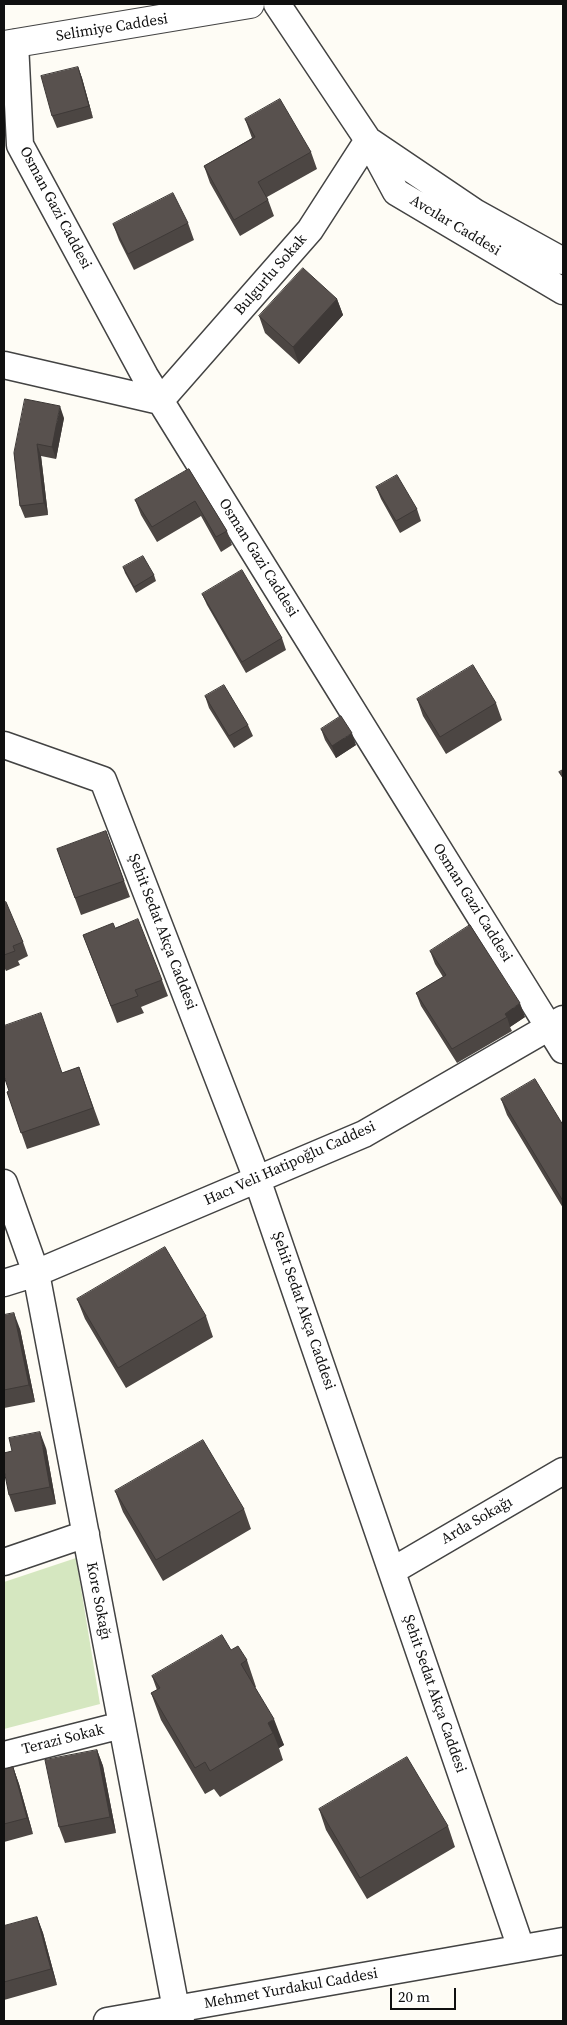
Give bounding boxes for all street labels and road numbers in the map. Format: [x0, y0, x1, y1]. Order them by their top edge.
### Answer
street label: Selimiye Caddesi [55, 10, 169, 46]
street label: Osman Gazi Caddesi [15, 144, 95, 272]
street label: Avcılar Caddesi [406, 192, 504, 260]
street label: Bulgurlu Sokak [231, 231, 311, 319]
street label: Osman Gazi Caddesi [214, 495, 302, 621]
street label: Osman Gazi Caddesi [428, 840, 516, 966]
street label: Şehit Sedat Akça Caddesi [124, 851, 200, 1013]
street label: Hacı Veli Hatipoğlu Caddesi [202, 1118, 378, 1210]
street label: Şehit Sedat Akça Caddesi [268, 1230, 338, 1392]
street label: Arda Sokağı [438, 1493, 516, 1549]
street label: Kore Sokağı [82, 1561, 114, 1641]
street label: Şehit Sedat Akça Caddesi [399, 1613, 469, 1775]
street label: Terazi Sokak [20, 1721, 106, 1759]
street label: Mehmet Yurdakul Caddesi [203, 1965, 379, 2013]

